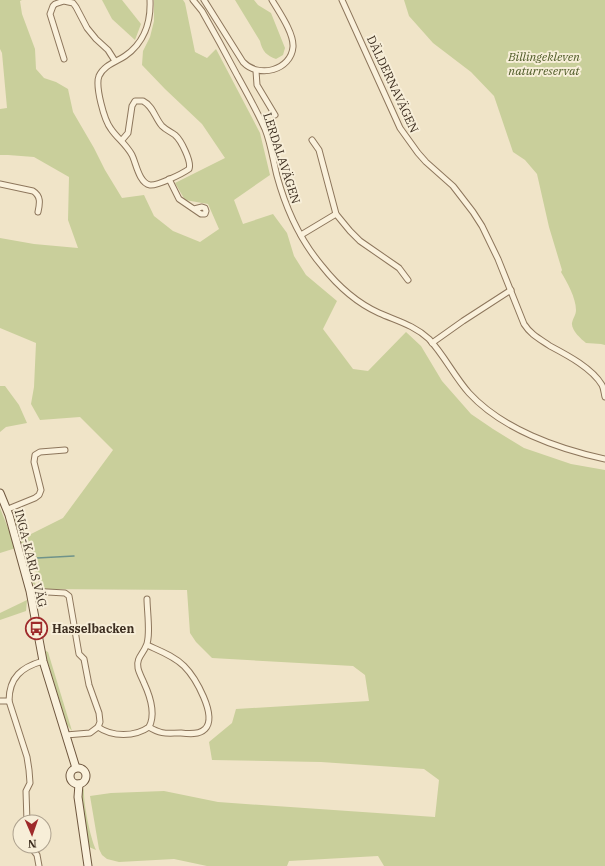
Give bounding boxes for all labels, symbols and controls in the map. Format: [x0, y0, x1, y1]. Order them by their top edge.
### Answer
street label: DÄLDERNAVÄGEN [364, 33, 422, 135]
park label: Billingekleven naturreservat [507, 49, 580, 78]
street label: LERDALAVÄGEN [260, 110, 304, 206]
street label: INGA-KARLS VÄG [12, 507, 51, 609]
bus stop icon: Hasselbacken [24, 615, 50, 641]
place label: Hasselbacken [52, 621, 134, 636]
north arrow [12, 814, 52, 854]
text: N [27, 837, 37, 851]

